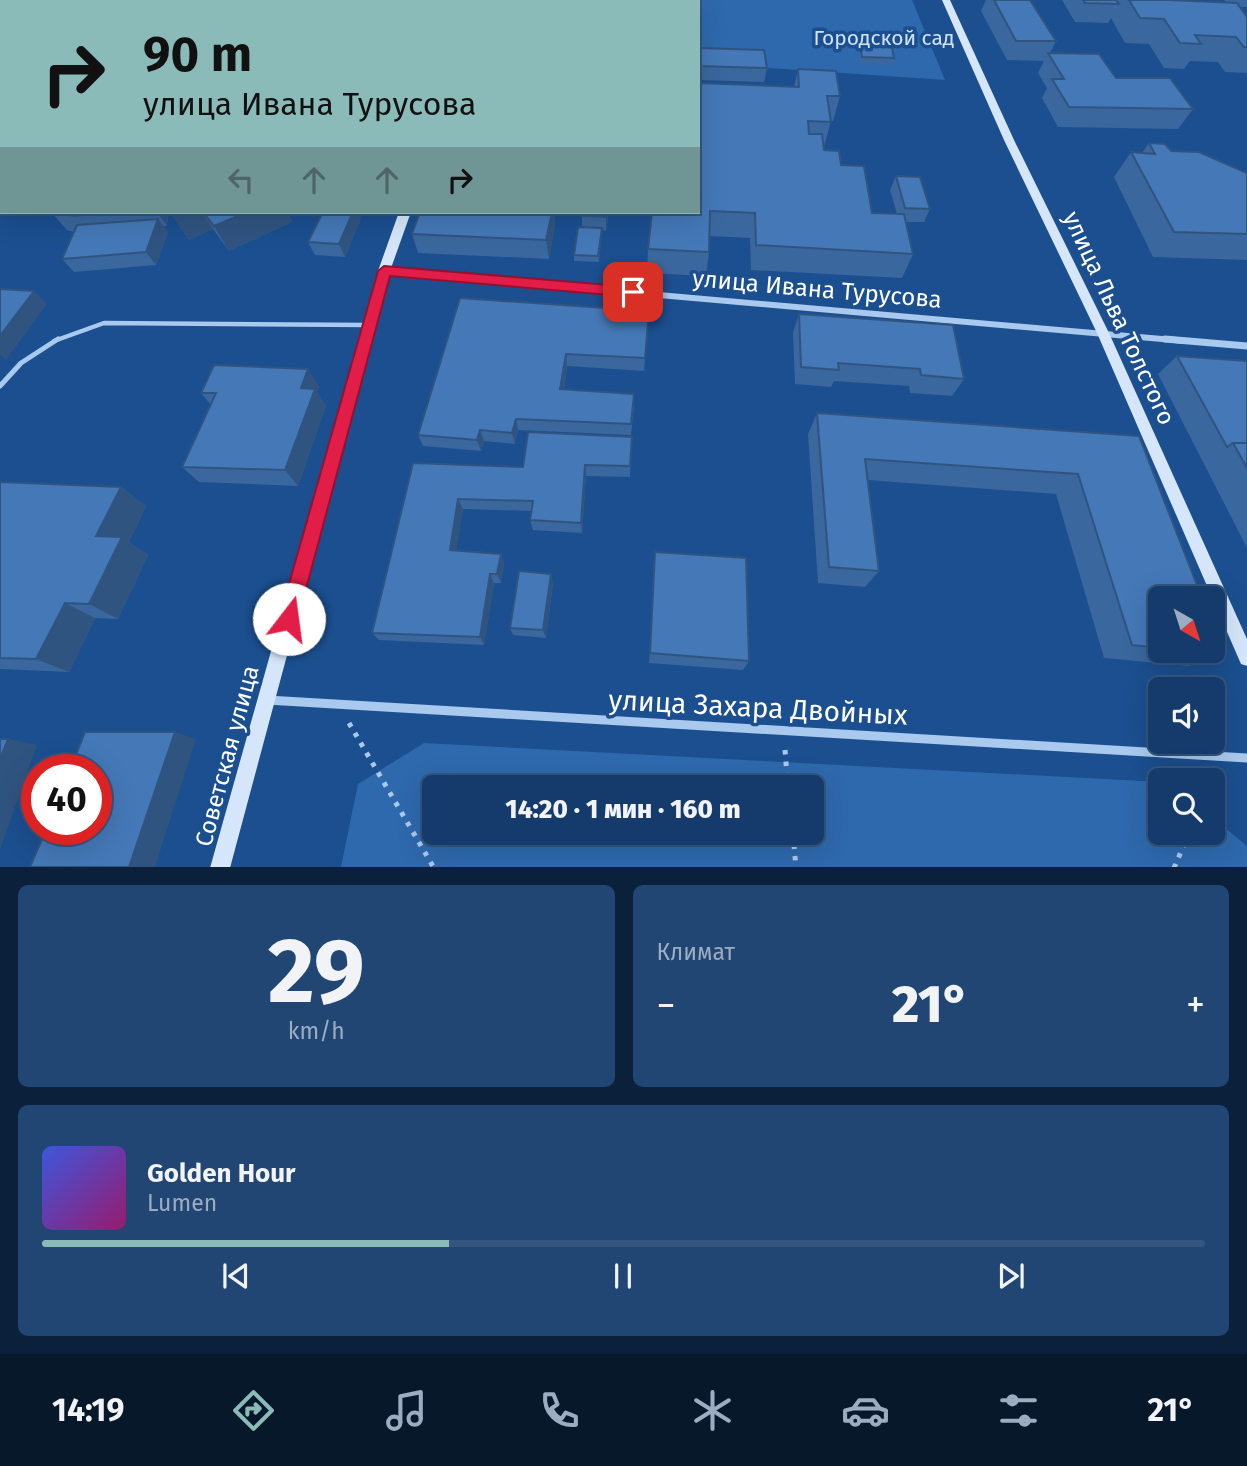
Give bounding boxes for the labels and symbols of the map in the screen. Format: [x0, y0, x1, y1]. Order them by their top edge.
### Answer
park label: Городской сад [813, 25, 955, 51]
street label: улица Льва Толстого [1057, 207, 1181, 429]
pin [603, 262, 663, 322]
street label: улица Ивана Турусова [691, 264, 943, 314]
position arrow [252, 582, 326, 656]
north arrow [1148, 586, 1225, 663]
street label: Советская улица [189, 662, 265, 850]
street label: улица Захара Двойных [608, 683, 909, 732]
speed limit sign: 40 [21, 754, 112, 845]

